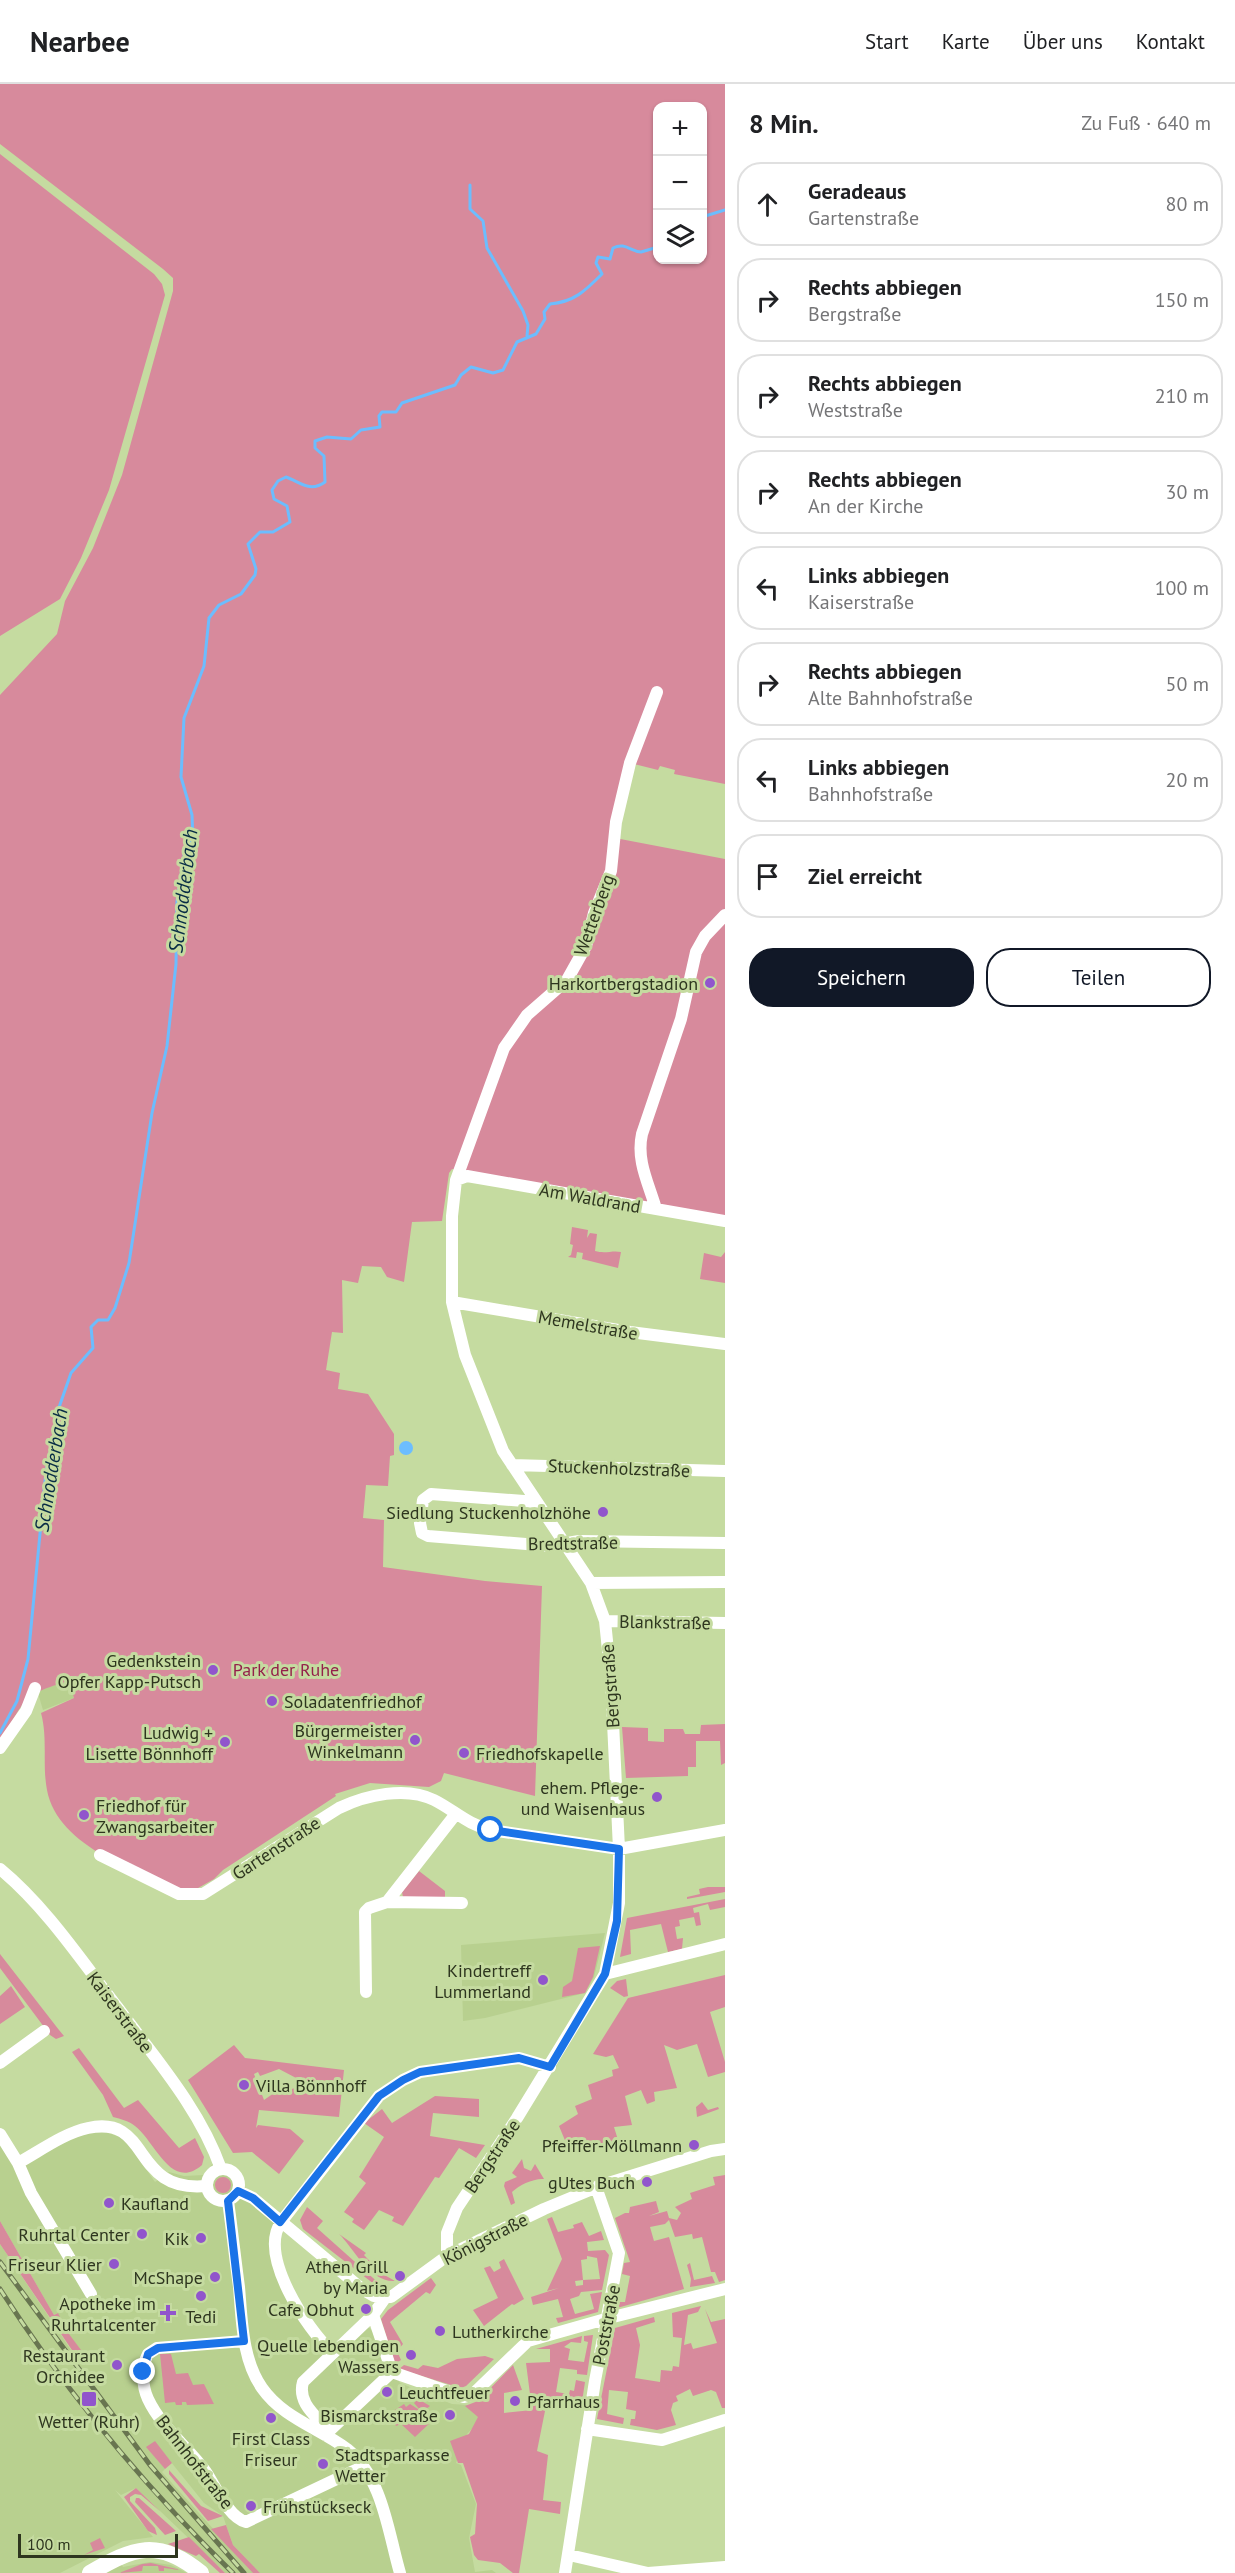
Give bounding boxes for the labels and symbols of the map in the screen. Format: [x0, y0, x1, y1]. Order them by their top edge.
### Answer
water label: Schnodderbach [162, 827, 204, 955]
street label: Wetterberg [569, 871, 619, 959]
place label: Harkortbergstadion [549, 972, 698, 995]
marker: Harkortbergstadion [703, 976, 717, 990]
street label: Am Waldrand [538, 1178, 642, 1218]
street label: Memelstraße [536, 1305, 640, 1345]
water label: Schnodderbach [28, 1406, 74, 1534]
street label: Stuckenholzstraße [548, 1454, 690, 1482]
place label: Siedlung Stuckenholzhöhe [386, 1501, 591, 1524]
marker: Siedlung Stuckenholzhöhe [596, 1505, 610, 1519]
street label: Bredtstraße [528, 1531, 618, 1555]
street label: Blankstraße [619, 1610, 711, 1634]
street label: Bergstraße [596, 1643, 624, 1729]
place label: Gedenkstein Opfer Kapp-Putsch [57, 1649, 201, 1693]
park label: Park der Ruhe [233, 1658, 339, 1681]
marker: Gedenkstein Opfer Kapp-Putsch [206, 1663, 220, 1677]
place label: Soladatenfriedhof [284, 1690, 423, 1713]
marker: Soladatenfriedhof [265, 1694, 279, 1708]
place label: Bürgermeister Winkelmann [294, 1719, 403, 1763]
place label: Ludwig + Lisette Bönnhoff [86, 1721, 214, 1765]
marker: Bürgermeister Winkelmann [408, 1733, 422, 1747]
marker: Ludwig + Lisette Bönnhoff [218, 1735, 232, 1749]
place label: Friedhofskapelle [476, 1742, 604, 1765]
marker: Friedhofskapelle [457, 1746, 471, 1760]
place label: ehem. Pflege- und Waisenhaus [521, 1776, 645, 1820]
marker: ehem. Pflege- und Waisenhaus [650, 1790, 664, 1804]
place label: Friedhof für Zwangsarbeiter [96, 1794, 214, 1838]
marker: Friedhof für Zwangsarbeiter [77, 1808, 91, 1822]
street label: Gartenstraße [228, 1811, 324, 1885]
route start [477, 1816, 503, 1842]
place label: Kindertreff Lummerland [434, 1959, 532, 2003]
street label: Kaiserstraße [82, 1967, 158, 2057]
marker: Kindertreff Lummerland [536, 1973, 550, 1987]
place label: Villa Bönnhoff [255, 2074, 367, 2097]
marker: Villa Bönnhoff [237, 2078, 251, 2092]
street label: Bergstraße [459, 2115, 525, 2197]
place label: Pfeiffer-Möllmann [542, 2134, 682, 2157]
marker: Pfeiffer-Möllmann [687, 2138, 701, 2152]
place label: gUtes Buch [548, 2171, 635, 2194]
marker: gUtes Buch [640, 2175, 654, 2189]
place label: Kaufland [121, 2192, 189, 2215]
marker: Kaufland [102, 2196, 116, 2210]
street label: Königstraße [439, 2208, 531, 2270]
place label: Ruhrtal Center [18, 2223, 130, 2246]
marker: Ruhrtal Center [135, 2227, 149, 2241]
place label: Kik [165, 2227, 189, 2250]
marker: Kik [194, 2231, 208, 2245]
place label: Friseur Klier [8, 2253, 102, 2276]
place label: Athen Grill by Maria [306, 2255, 389, 2299]
marker: Friseur Klier [107, 2257, 121, 2271]
place label: McShape [133, 2266, 203, 2289]
marker: Athen Grill by Maria [393, 2269, 407, 2283]
marker: McShape [208, 2270, 222, 2284]
street label: Poststraße [587, 2283, 625, 2367]
marker: Tedi [194, 2289, 208, 2303]
place label: Apotheke im Ruhrtalcenter [51, 2292, 156, 2336]
place label: Cafe Obhut [268, 2298, 354, 2321]
marker: Cafe Obhut [359, 2302, 373, 2316]
place label: Tedi [185, 2305, 217, 2328]
marker: Apotheke im Ruhrtalcenter [161, 2306, 175, 2320]
place label: Lutherkirche [452, 2320, 549, 2343]
marker: Lutherkirche [433, 2324, 447, 2338]
place label: Quelle lebendigen Wassers [257, 2334, 399, 2378]
place label: Restaurant Orchidee [23, 2344, 105, 2388]
marker: Quelle lebendigen Wassers [404, 2348, 418, 2362]
marker: Restaurant Orchidee [110, 2358, 124, 2372]
route end [129, 2358, 155, 2384]
place label: Leuchtfeuer [399, 2381, 490, 2404]
marker: Leuchtfeuer [380, 2385, 394, 2399]
marker: Wetter (Ruhr) [80, 2390, 98, 2408]
place label: Pfarrhaus [527, 2390, 600, 2413]
marker: Pfarrhaus [508, 2394, 522, 2408]
place label: Bismarckstraße [320, 2404, 438, 2427]
marker: Bismarckstraße [443, 2408, 457, 2422]
place label: Wetter (Ruhr) [38, 2410, 140, 2433]
street label: Bahnhofstraße [151, 2411, 239, 2513]
marker: First Class Friseur [264, 2411, 278, 2425]
place label: First Class Friseur [232, 2427, 310, 2471]
place label: Stadtsparkasse Wetter [335, 2443, 450, 2487]
marker: Stadtsparkasse Wetter [316, 2457, 330, 2471]
place label: Frühstückseck [263, 2495, 372, 2518]
marker: Frühstückseck [244, 2499, 258, 2513]
scale bar [18, 2531, 178, 2558]

